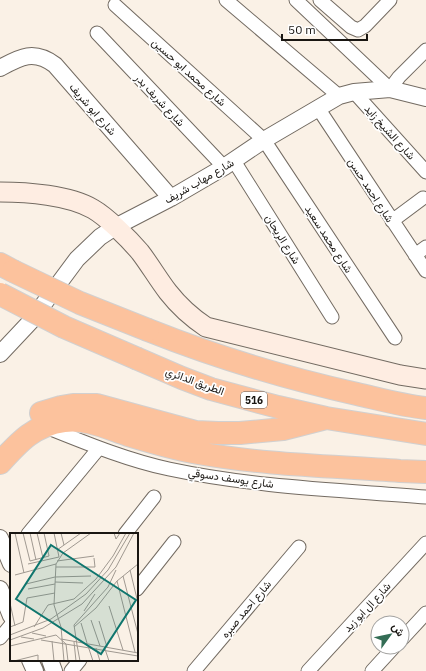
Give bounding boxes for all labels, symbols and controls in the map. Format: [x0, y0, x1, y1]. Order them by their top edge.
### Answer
scale bar [282, 16, 367, 42]
text: 50 m [288, 22, 316, 37]
street label: شارع محمد ابو حسين [148, 35, 229, 110]
street label: شارع شريف بدر [131, 70, 188, 130]
street label: شارع ابو شريف [66, 80, 120, 139]
street label: شارع الشيخ زايد [361, 102, 419, 163]
street label: شارع مهاب شريف [162, 155, 237, 207]
street label: شارع احمد حسن [344, 155, 397, 226]
street label: شارع محمد سعيد [301, 203, 356, 276]
street label: شارع الريحان [261, 212, 304, 267]
street label: الطريق الدائري [163, 364, 226, 401]
road number: 516 [241, 392, 267, 408]
street label: شارع يوسف دسوقي [187, 465, 275, 494]
inset map [10, 533, 138, 661]
street label: شارع احمد صبره [218, 577, 275, 641]
street label: شارع ال ابو زيد [340, 579, 395, 636]
north arrow [370, 615, 410, 655]
text: ش [389, 620, 408, 639]

